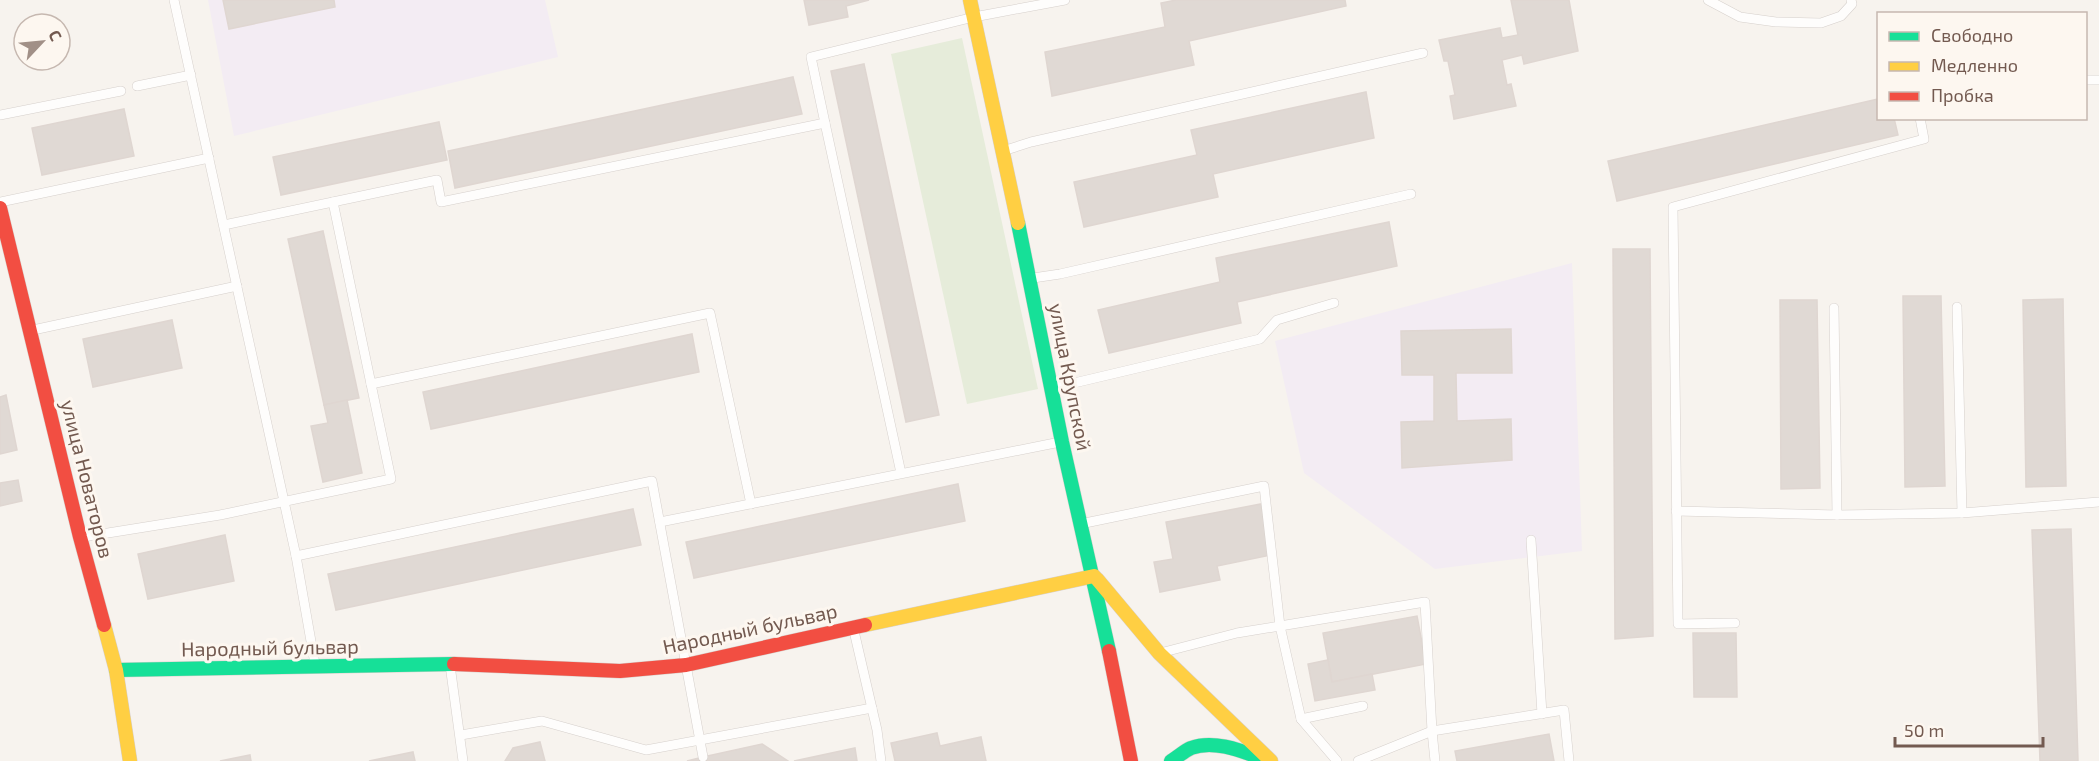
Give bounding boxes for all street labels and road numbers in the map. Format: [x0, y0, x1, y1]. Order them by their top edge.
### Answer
street label: улица Крупской [1044, 301, 1097, 453]
street label: улица Новаторов [56, 397, 119, 561]
street label: Народный бульвар [660, 598, 839, 659]
street label: Народный бульвар [181, 633, 359, 662]

